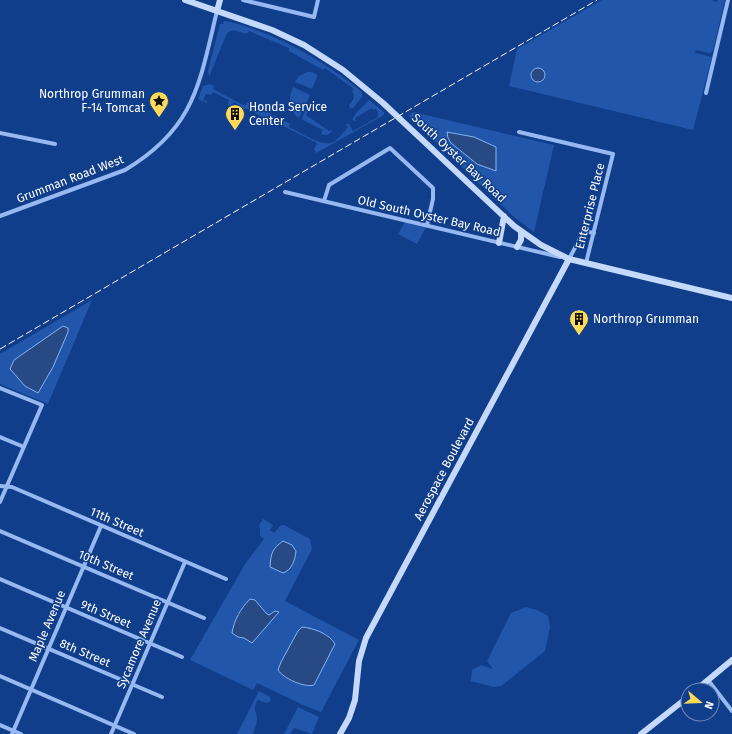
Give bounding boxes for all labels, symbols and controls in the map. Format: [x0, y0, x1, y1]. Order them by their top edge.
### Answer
place label: Northrop Grumman F-14 Tomcat [39, 87, 146, 115]
place icon: Northrop Grumman F-14 Tomcat [148, 90, 170, 118]
place label: Honda Service Center [249, 100, 327, 128]
building icon: Honda Service Center [224, 103, 246, 131]
street label: South Oyster Bay Road [409, 111, 509, 205]
street label: Grumman Road West [14, 152, 126, 206]
street label: Enterprise Place [573, 162, 607, 250]
street label: Old South Oyster Bay Road [356, 193, 502, 239]
building icon: Northrop Grumman [568, 308, 590, 336]
place label: Northrop Grumman [593, 312, 699, 326]
street label: Aerospace Boulevard [411, 415, 477, 523]
street label: 11th Street [88, 504, 147, 540]
street label: 10th Street [76, 547, 136, 583]
street label: Maple Avenue [26, 588, 68, 664]
street label: 9th Street [79, 597, 134, 631]
street label: Sycamore Avenue [114, 597, 164, 691]
street label: 8th Street [58, 636, 113, 670]
north arrow [680, 682, 720, 722]
text: N [702, 700, 716, 711]

